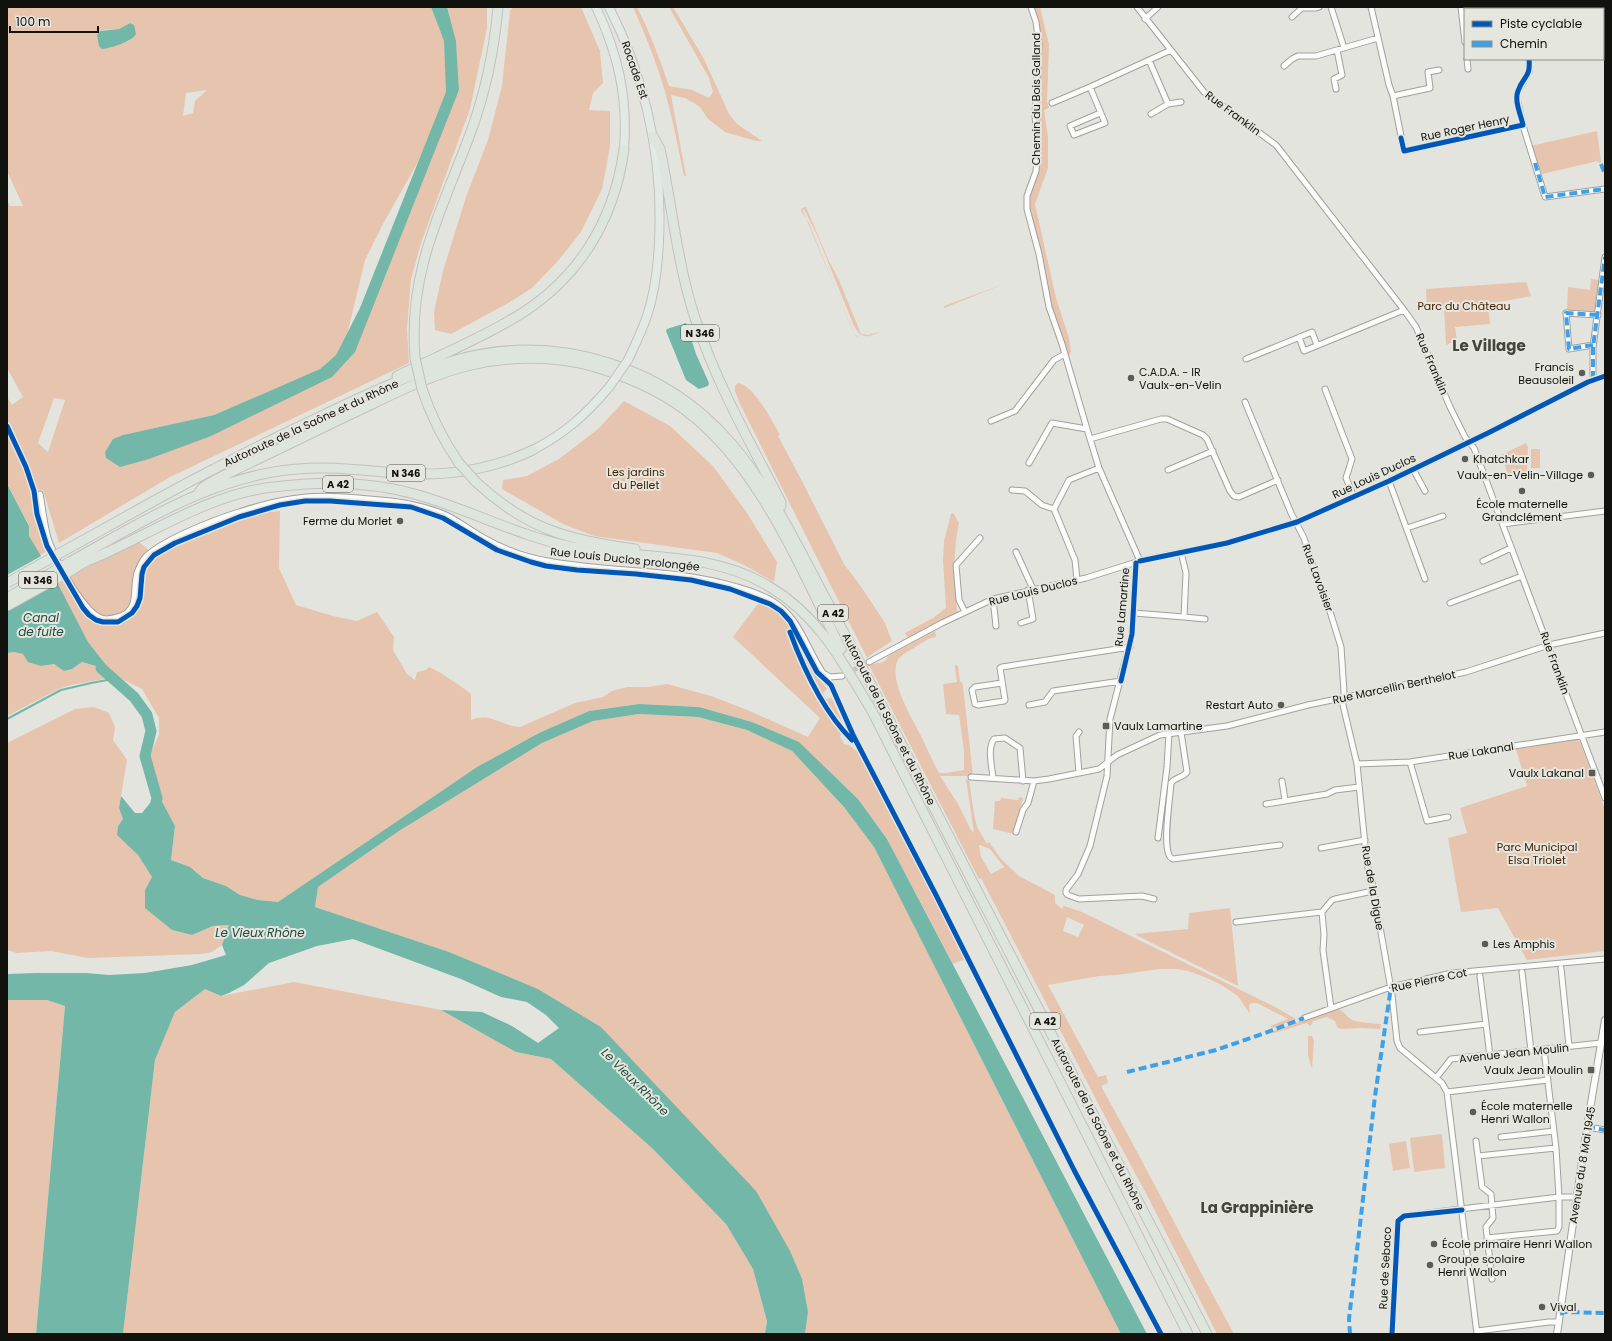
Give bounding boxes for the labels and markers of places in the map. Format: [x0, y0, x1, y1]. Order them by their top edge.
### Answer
place label: Francis Beausoleil [1518, 359, 1574, 388]
place label: C.A.D.A. - IR Vaulx-en-Velin [1139, 364, 1222, 393]
marker: Francis Beausoleil [1577, 368, 1587, 378]
marker: C.A.D.A. - IR Vaulx-en-Velin [1126, 373, 1136, 383]
place label: Khatchkar [1473, 451, 1529, 467]
marker: Khatchkar [1460, 454, 1470, 464]
place label: Vaulx-en-Velin-Village [1457, 467, 1583, 483]
marker: Vaulx-en-Velin-Village [1586, 470, 1596, 480]
marker: École maternelle Grandclément [1517, 486, 1527, 496]
place label: École maternelle Grandclément [1476, 496, 1568, 525]
place label: Ferme du Morlet [303, 513, 392, 529]
marker: Ferme du Morlet [395, 516, 405, 526]
place label: Restart Auto [1206, 697, 1273, 713]
marker: Restart Auto [1276, 700, 1286, 710]
place label: Vaulx Lamartine [1114, 718, 1203, 734]
marker: Vaulx Lamartine [1101, 721, 1111, 731]
place label: Vaulx Lakanal [1509, 765, 1584, 781]
marker: Vaulx Lakanal [1587, 768, 1597, 778]
place label: Les Amphis [1493, 936, 1555, 952]
marker: Les Amphis [1480, 939, 1490, 949]
place label: Vaulx Jean Moulin [1484, 1062, 1583, 1078]
marker: Vaulx Jean Moulin [1586, 1065, 1596, 1075]
place label: École maternelle Henri Wallon [1481, 1098, 1573, 1127]
marker: École maternelle Henri Wallon [1468, 1107, 1478, 1117]
place label: École primaire Henri Wallon [1442, 1236, 1592, 1252]
marker: École primaire Henri Wallon [1429, 1239, 1439, 1249]
place label: Groupe scolaire Henri Wallon [1438, 1251, 1525, 1280]
marker: Groupe scolaire Henri Wallon [1425, 1260, 1435, 1270]
place label: Vival [1550, 1299, 1576, 1315]
marker: Vival [1537, 1302, 1547, 1312]

